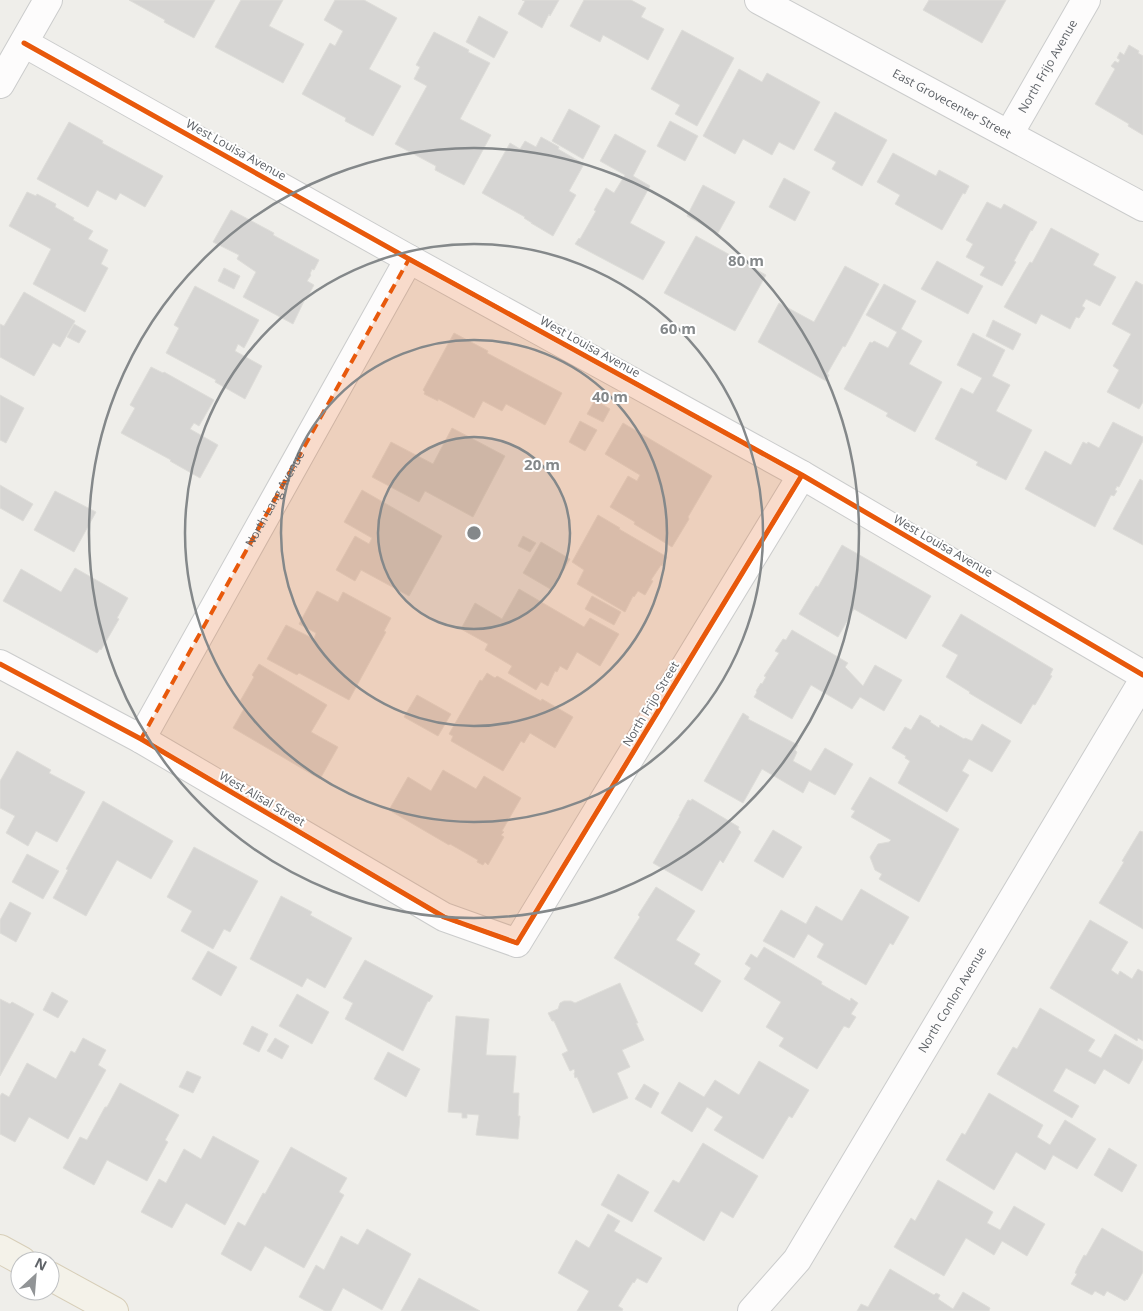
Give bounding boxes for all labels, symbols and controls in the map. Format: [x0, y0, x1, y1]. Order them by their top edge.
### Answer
street label: North Frijo Avenue [1014, 16, 1081, 116]
street label: East Grovecenter Street [890, 65, 1014, 142]
street label: West Louisa Avenue [183, 115, 290, 184]
text: 80 m [728, 250, 764, 270]
street label: West Louisa Avenue [537, 312, 644, 381]
text: 60 m [660, 318, 696, 338]
text: 40 m [592, 386, 628, 406]
street label: North Lang Avenue [241, 447, 308, 550]
text: 20 m [524, 454, 560, 474]
street label: West Louisa Avenue [890, 510, 996, 581]
centre of rings [465, 524, 483, 542]
street label: North Frijo Street [618, 658, 683, 750]
street label: West Alisal Street [216, 767, 308, 830]
street label: North Conlon Avenue [914, 943, 990, 1056]
north arrow [10, 1251, 60, 1301]
text: N [32, 1253, 50, 1275]

